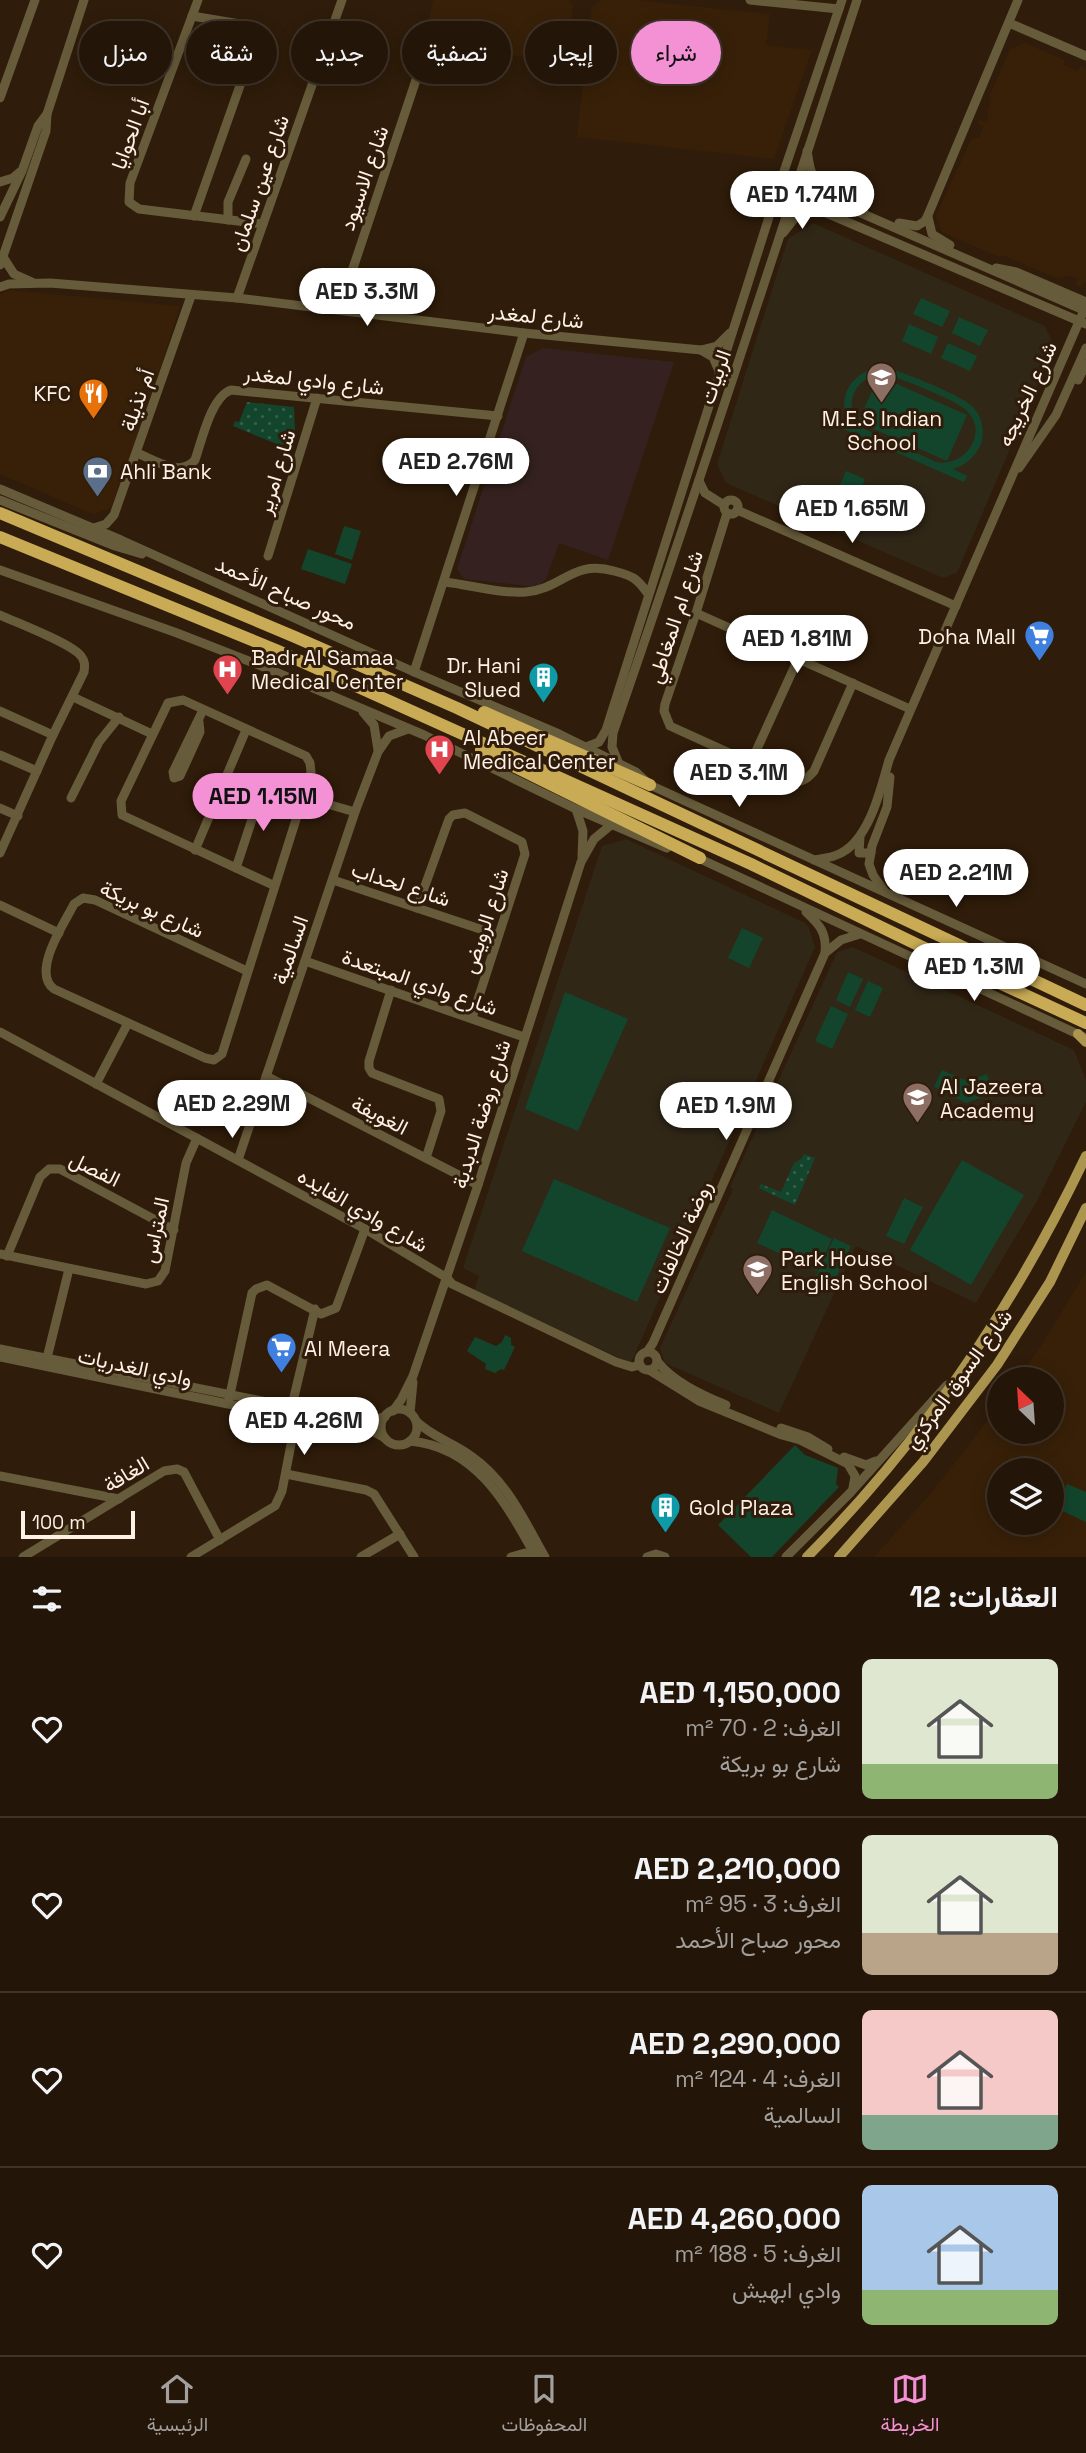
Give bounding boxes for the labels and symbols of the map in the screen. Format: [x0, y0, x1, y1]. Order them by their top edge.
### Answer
street label: أبا الحوايا [105, 95, 155, 173]
street label: شارع عين سلمان [223, 111, 296, 255]
street label: شارع الاسيود [333, 122, 395, 234]
pin: AED 1.74M [722, 172, 882, 231]
pin: AED 3.3M [295, 268, 439, 328]
street label: شارع لمغدر [486, 297, 585, 335]
street label: شارع الخريجه [991, 337, 1064, 451]
street label: الربيات [693, 346, 737, 408]
street label: شارع وادي لمغدر [241, 359, 385, 405]
school or university icon: M.E.S Indian School [865, 361, 899, 405]
street label: أم نذيلة [114, 365, 161, 435]
restaurant icon: KFC [77, 376, 111, 420]
place label: KFC [34, 380, 71, 407]
place label: M.E.S Indian School [822, 405, 942, 456]
street label: شارع امرير [250, 426, 303, 519]
pin: AED 2.76M [376, 438, 536, 498]
bank icon: Ahli Bank [80, 454, 114, 498]
place label: Ahli Bank [120, 458, 212, 485]
pin: AED 1.65M [772, 486, 932, 545]
street label: شارع ام المغاطي [641, 547, 713, 688]
street label: محور صباح الأحمد [211, 550, 361, 637]
pin: AED 1.81M [717, 616, 877, 675]
supermarket icon: Doha Mall [1022, 619, 1056, 663]
place label: Doha Mall [918, 623, 1016, 650]
place label: Badr Al Samaa Medical Center [251, 644, 404, 695]
hospital icon: Badr Al Samaa Medical Center [211, 652, 245, 696]
place label: Dr. Hani Slued [447, 652, 521, 703]
building icon: Dr. Hani Slued [527, 660, 561, 704]
place label: Al Abeer Medical Center [463, 724, 616, 775]
hospital icon: Al Abeer Medical Center [423, 732, 457, 776]
pin: AED 3.1M [667, 750, 811, 809]
pin: AED 1.15M [183, 774, 343, 833]
pin: AED 2.21M [876, 850, 1036, 909]
street label: شارع لحداب [348, 855, 454, 914]
street label: شارع الرويض [455, 865, 516, 977]
street label: شارع بو بريكة [95, 874, 208, 945]
street label: السالمية [266, 912, 314, 988]
street label: شارع وادي المبتعدة [337, 943, 501, 1025]
pin: AED 1.3M [902, 944, 1046, 1003]
street label: شارع روضة الدبدبة [446, 1036, 517, 1192]
place label: Al Jazeera Academy [940, 1073, 1043, 1124]
pin: AED 2.29M [152, 1080, 312, 1140]
school or university icon: Al Jazeera Academy [900, 1081, 934, 1125]
pin: AED 1.9M [654, 1082, 798, 1142]
street label: الغويفة [347, 1089, 413, 1141]
street label: الفصل [65, 1145, 125, 1193]
street label: شارع وادي الفايده [291, 1162, 433, 1262]
street label: روضة الخالفات [644, 1176, 718, 1298]
street label: المتراس [135, 1194, 175, 1266]
place label: Park House English School [781, 1245, 928, 1296]
school or university icon: Park House English School [741, 1253, 775, 1297]
street label: شارع السوق المركزي [898, 1304, 1021, 1457]
supermarket icon: Al Meera [264, 1331, 298, 1375]
place label: Al Meera [304, 1335, 390, 1362]
street label: وادي الغدريات [75, 1342, 195, 1396]
north arrow [987, 1367, 1064, 1444]
pin: AED 4.26M [224, 1398, 384, 1457]
street label: الغافة [98, 1450, 154, 1498]
building icon: Gold Plaza [649, 1490, 683, 1534]
place label: Gold Plaza [689, 1494, 793, 1521]
scale bar [21, 1508, 135, 1540]

